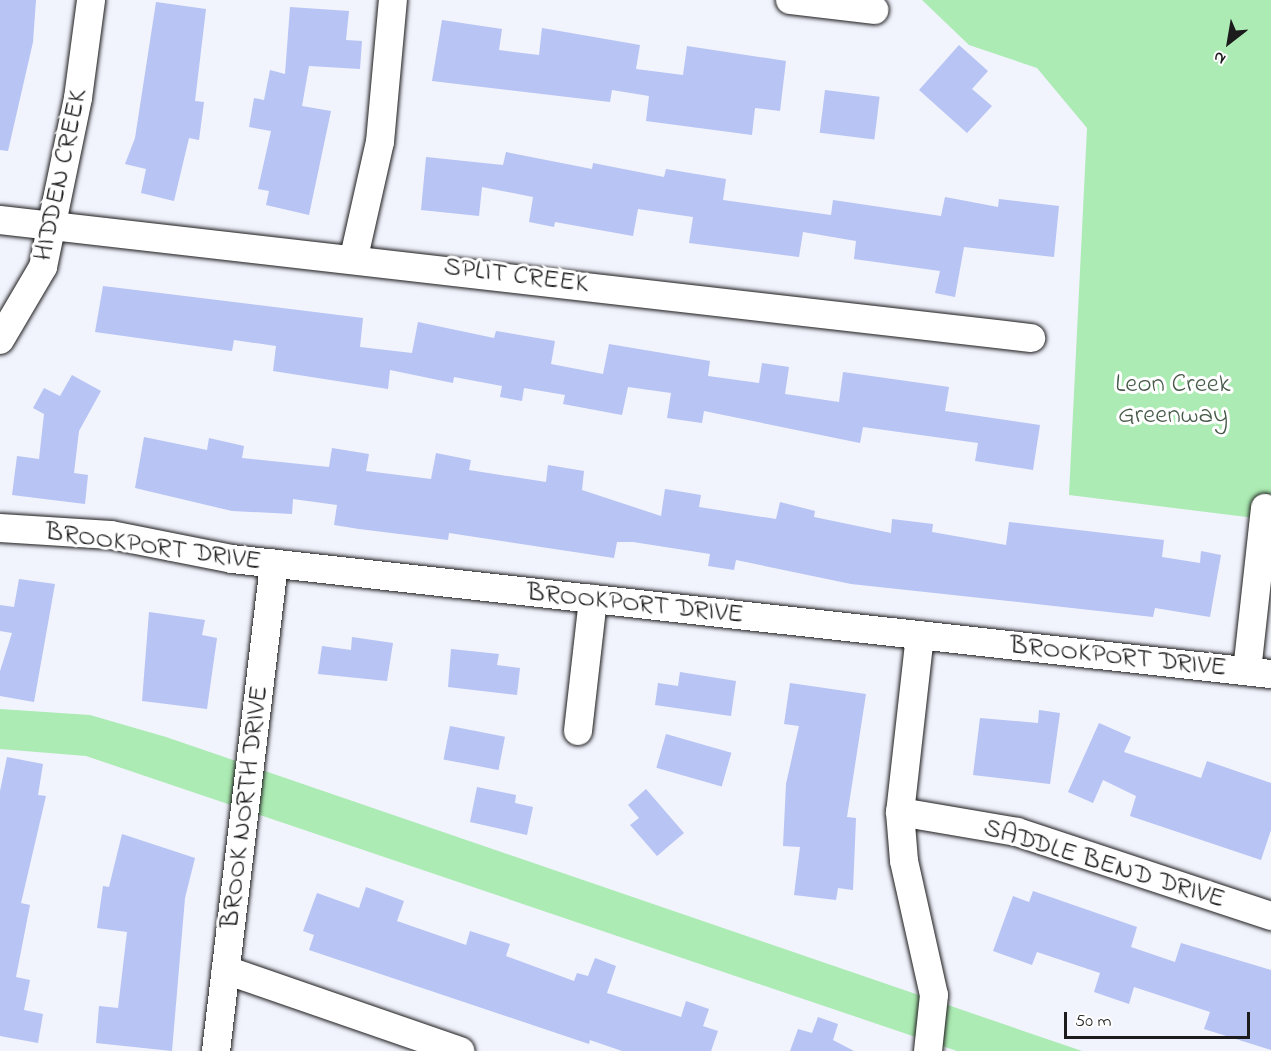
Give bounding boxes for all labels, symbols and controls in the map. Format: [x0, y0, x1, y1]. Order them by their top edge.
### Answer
north arrow [1199, 12, 1259, 72]
text: N [1209, 44, 1231, 70]
street label: HIDDEN CREEK [27, 86, 95, 264]
street label: SPLIT CREEK [442, 251, 590, 301]
park label: Leon Creek Greenway [1115, 368, 1231, 431]
street label: BROOKPORT DRIVE [43, 516, 263, 578]
street label: BROOKPORT DRIVE [525, 577, 745, 631]
street label: BROOKPORT DRIVE [1008, 630, 1228, 684]
street label: BROOK NORTH DRIVE [214, 684, 276, 930]
street label: SADDLE BEND DRIVE [979, 812, 1229, 916]
scale bar [1067, 1000, 1253, 1038]
text: 50 m [1075, 1009, 1112, 1035]

